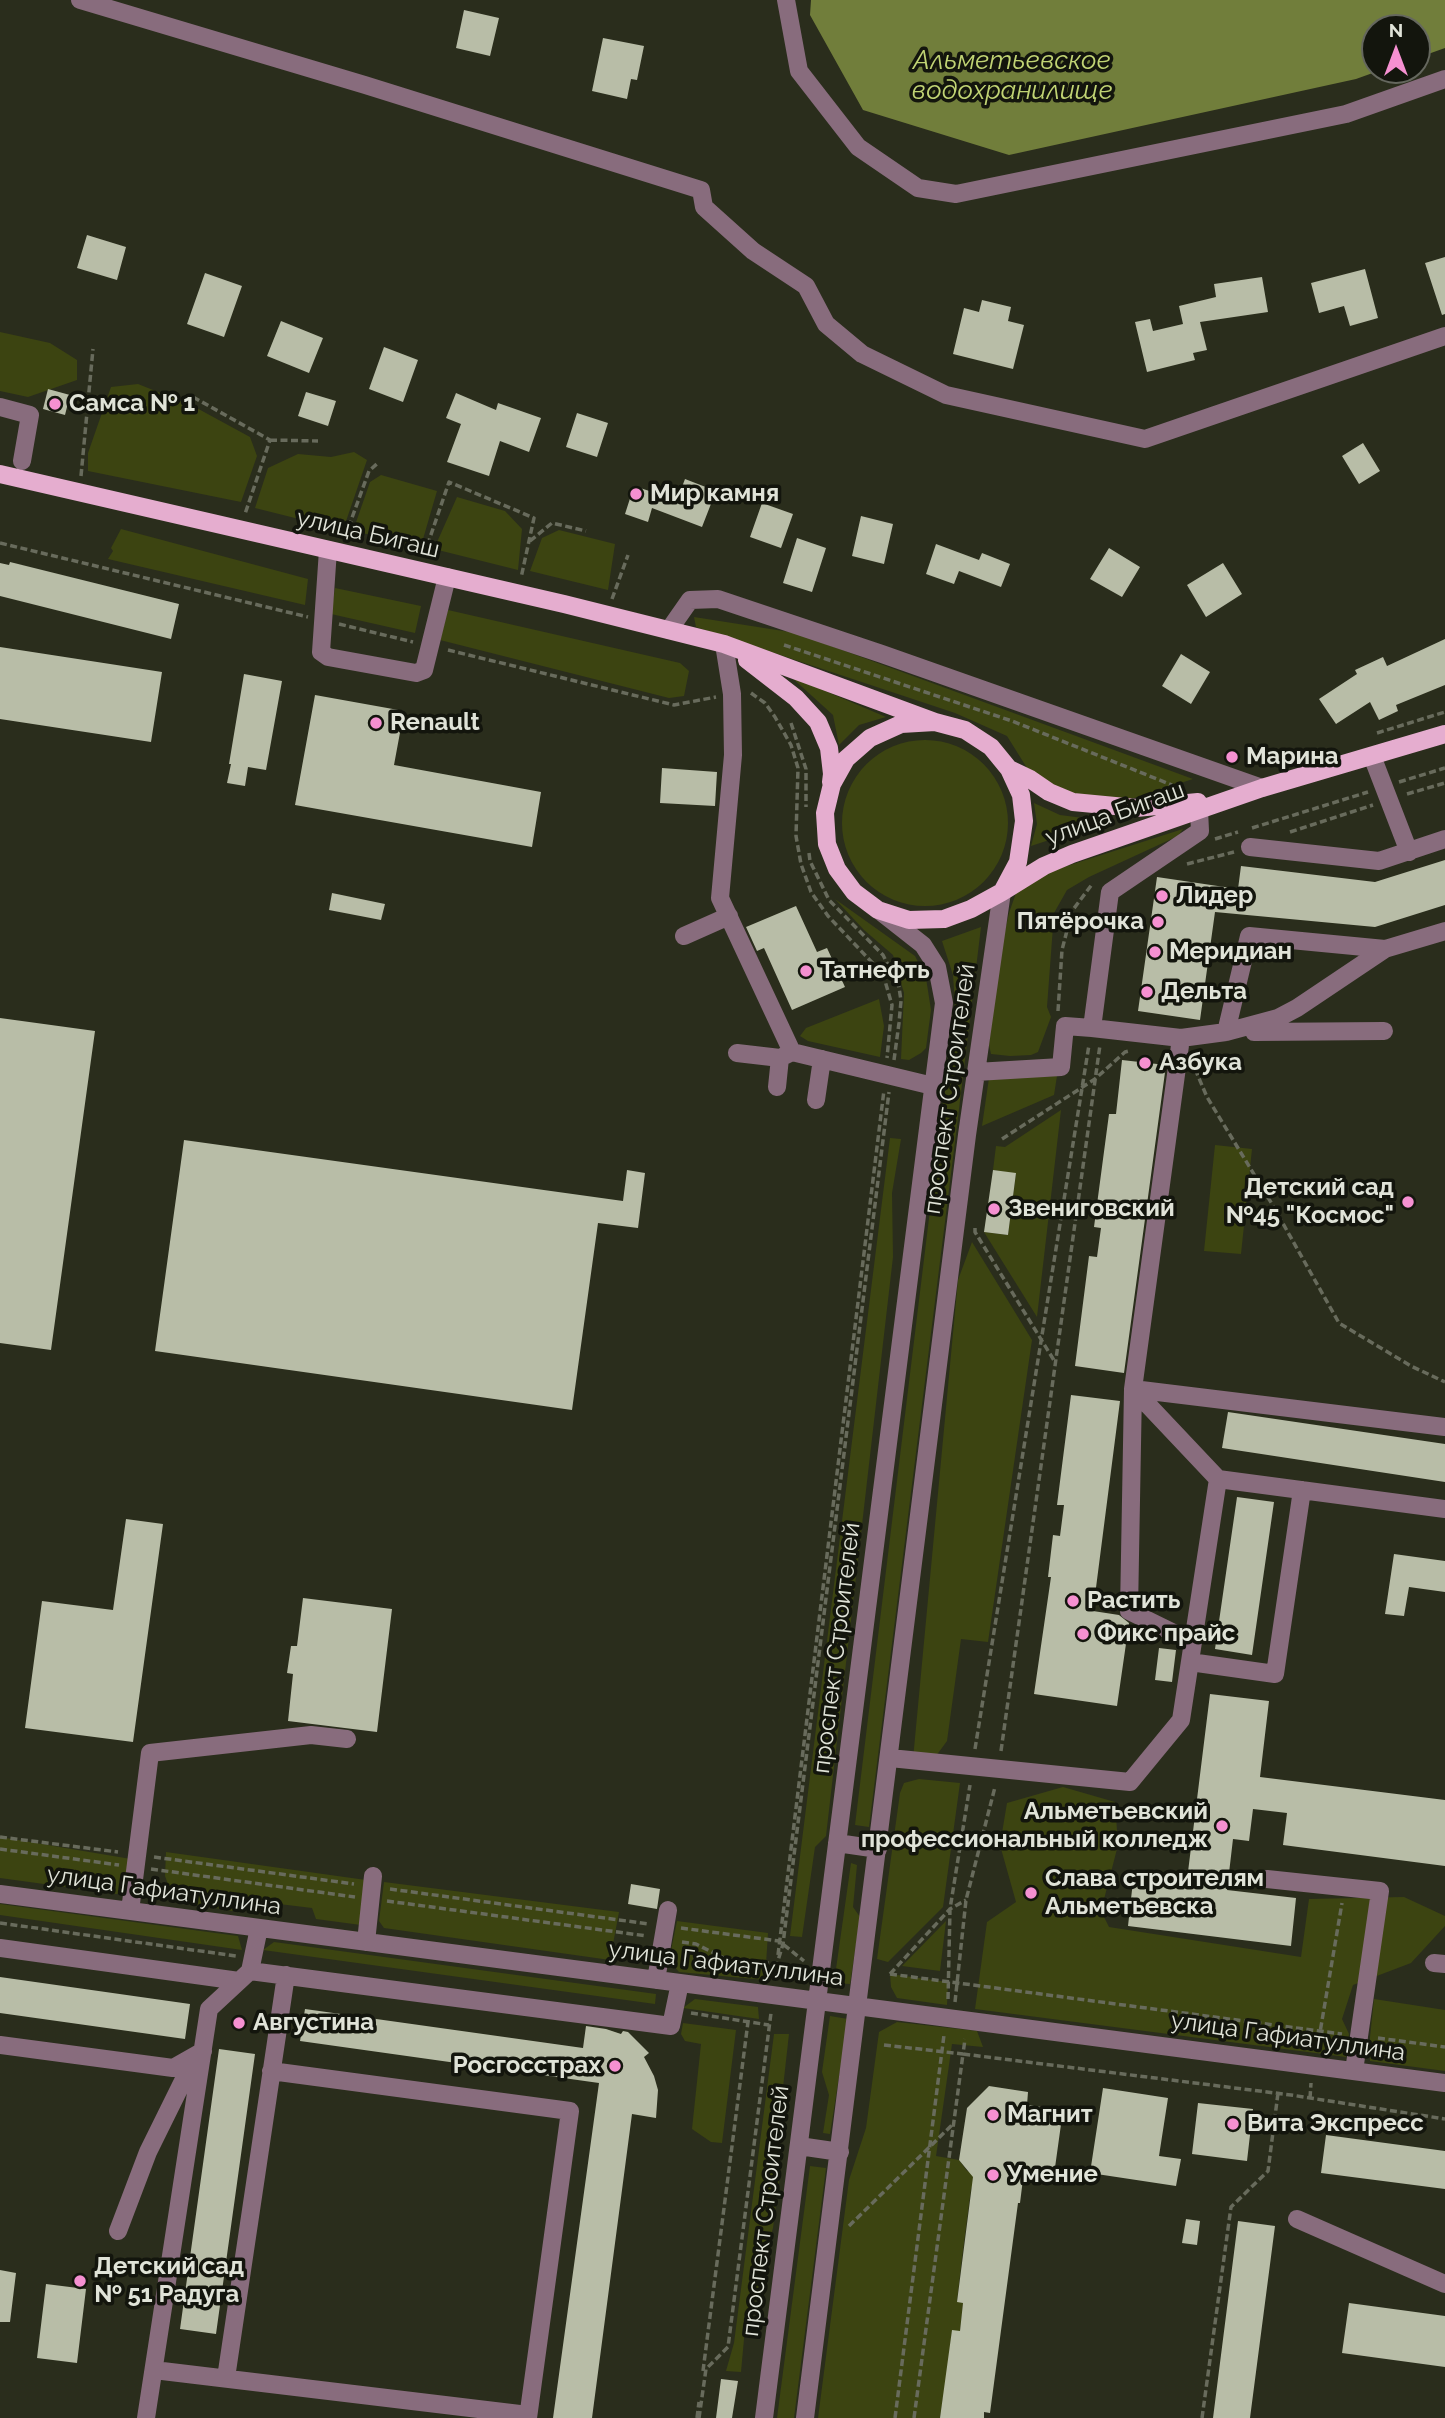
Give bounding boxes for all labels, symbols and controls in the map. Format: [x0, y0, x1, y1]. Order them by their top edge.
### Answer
north arrow [1361, 14, 1431, 84]
text: N [1389, 19, 1403, 41]
water label: Альметьевское водохранилище [911, 45, 1113, 106]
place label: Самса № 1 [69, 390, 195, 418]
marker: Самса № 1 [47, 396, 63, 412]
place label: Мир камня [650, 480, 779, 508]
marker: Мир камня [628, 486, 644, 502]
street label: улица Бигаш [294, 504, 442, 564]
place label: Renault [390, 709, 480, 737]
marker: Renault [368, 715, 384, 731]
place label: Марина [1246, 743, 1339, 771]
marker: Марина [1224, 749, 1240, 765]
street label: улица Бигаш [1042, 776, 1188, 852]
place label: Лидер [1176, 882, 1253, 910]
marker: Лидер [1154, 888, 1170, 904]
place label: Пятёрочка [1017, 908, 1144, 936]
marker: Пятёрочка [1150, 914, 1166, 930]
place label: Меридиан [1169, 938, 1292, 966]
marker: Меридиан [1147, 944, 1163, 960]
place label: Татнефть [820, 957, 930, 985]
street label: проспект Строителей [918, 962, 982, 1216]
marker: Татнефть [798, 963, 814, 979]
place label: Дельта [1161, 978, 1247, 1006]
marker: Дельта [1139, 984, 1155, 1000]
place label: Азбука [1159, 1049, 1242, 1077]
marker: Азбука [1137, 1055, 1153, 1071]
place label: Детский сад №45 "Космос" [1225, 1174, 1394, 1230]
marker: Детский сад №45 "Космос" [1400, 1194, 1416, 1210]
place label: Звениговский [1008, 1195, 1175, 1223]
marker: Звениговский [986, 1201, 1002, 1217]
street label: проспект Строителей [807, 1521, 867, 1775]
place label: Растить [1087, 1587, 1180, 1615]
marker: Растить [1065, 1593, 1081, 1609]
place label: Фикс прайс [1097, 1620, 1235, 1648]
marker: Фикс прайс [1075, 1626, 1091, 1642]
place label: Альметьевский профессиональный колледж [861, 1798, 1208, 1854]
marker: Альметьевский профессиональный колледж [1214, 1818, 1230, 1834]
street label: улица Гафиатуллина [45, 1860, 283, 1922]
place label: Слава строителям Альметьевска [1045, 1865, 1264, 1921]
marker: Слава строителям Альметьевска [1023, 1885, 1039, 1901]
street label: улица Гафиатуллина [607, 1935, 845, 1993]
street label: улица Гафиатуллина [1169, 2006, 1407, 2068]
place label: Августина [253, 2009, 374, 2037]
marker: Августина [231, 2015, 247, 2031]
place label: Росгосстрах [453, 2052, 601, 2080]
marker: Росгосстрах [607, 2058, 623, 2074]
street label: проспект Строителей [736, 2084, 796, 2338]
place label: Магнит [1007, 2101, 1093, 2129]
marker: Магнит [985, 2107, 1001, 2123]
place label: Вита Экспресс [1247, 2110, 1424, 2138]
marker: Вита Экспресс [1225, 2116, 1241, 2132]
place label: Умение [1007, 2161, 1098, 2189]
marker: Умение [985, 2167, 1001, 2183]
place label: Детский сад № 51 Радуга [94, 2253, 244, 2309]
marker: Детский сад № 51 Радуга [72, 2273, 88, 2289]

